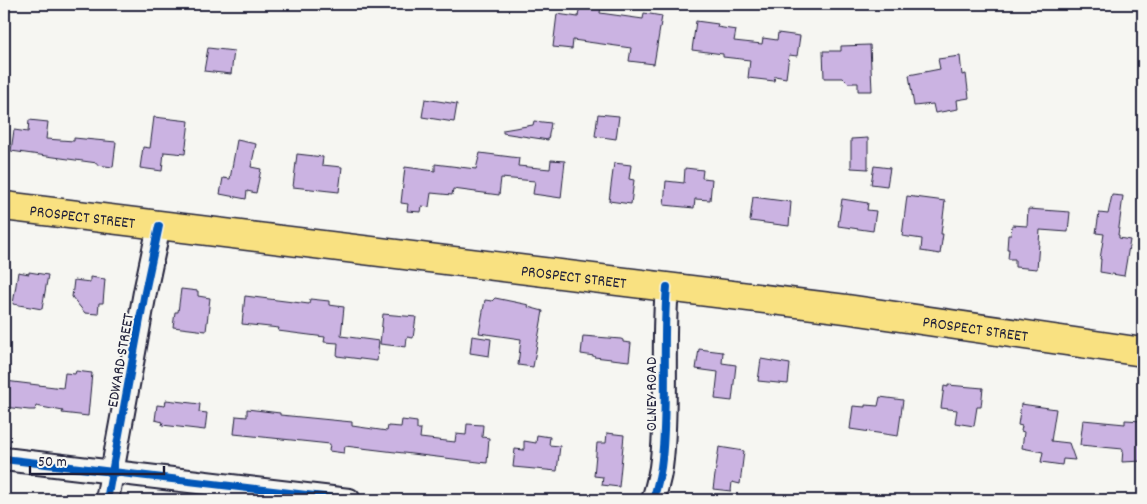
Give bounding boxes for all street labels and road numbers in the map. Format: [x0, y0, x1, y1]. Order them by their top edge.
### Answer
street label: PROSPECT STREET [28, 200, 137, 236]
street label: PROSPECT STREET [519, 260, 628, 296]
street label: EDWARD STREET [102, 311, 141, 409]
street label: PROSPECT STREET [921, 311, 1030, 349]
street label: OLNEY ROAD [641, 357, 664, 431]

